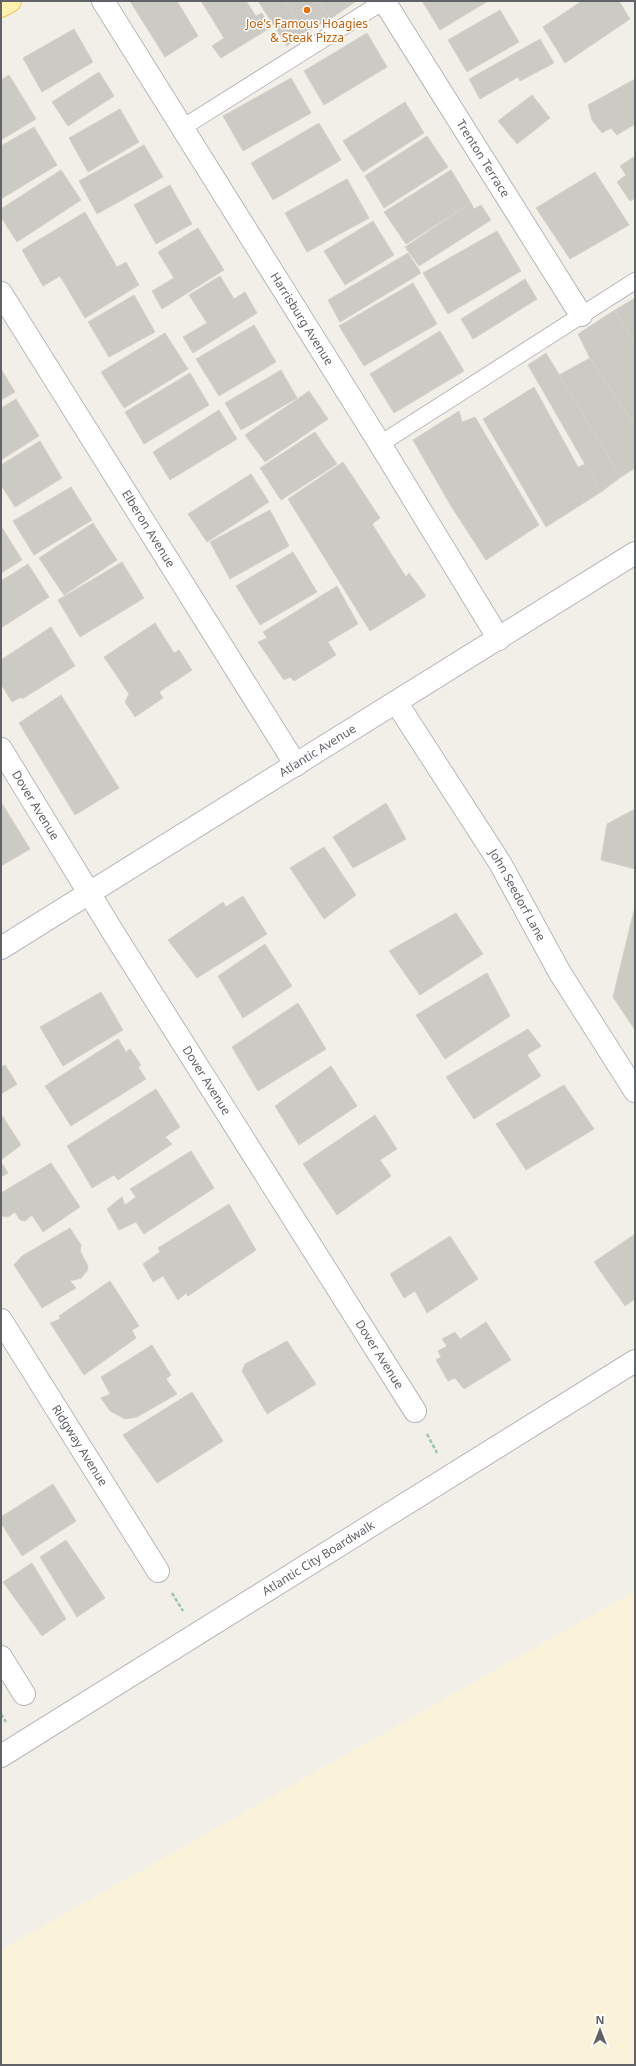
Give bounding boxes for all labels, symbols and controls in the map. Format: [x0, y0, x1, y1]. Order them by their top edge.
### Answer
marker: Joe's Famous Hoagies & Steak Pizza [302, 5, 312, 15]
place label: Joe's Famous Hoagies & Steak Pizza [245, 15, 368, 46]
street label: Trenton Terrace [452, 116, 514, 201]
street label: Harrisburg Avenue [267, 269, 338, 369]
street label: Elberon Avenue [118, 486, 180, 571]
street label: Atlantic Avenue [276, 720, 359, 781]
street label: Dover Avenue [8, 767, 64, 843]
street label: John Seedorf Lane [485, 845, 550, 944]
street label: Dover Avenue [179, 1042, 235, 1118]
street label: Dover Avenue [352, 1316, 408, 1392]
street label: Ridgway Avenue [48, 1401, 112, 1489]
street label: Atlantic City Boardwalk [259, 1516, 378, 1599]
north arrow [580, 2010, 620, 2050]
text: N [596, 2012, 604, 2027]

